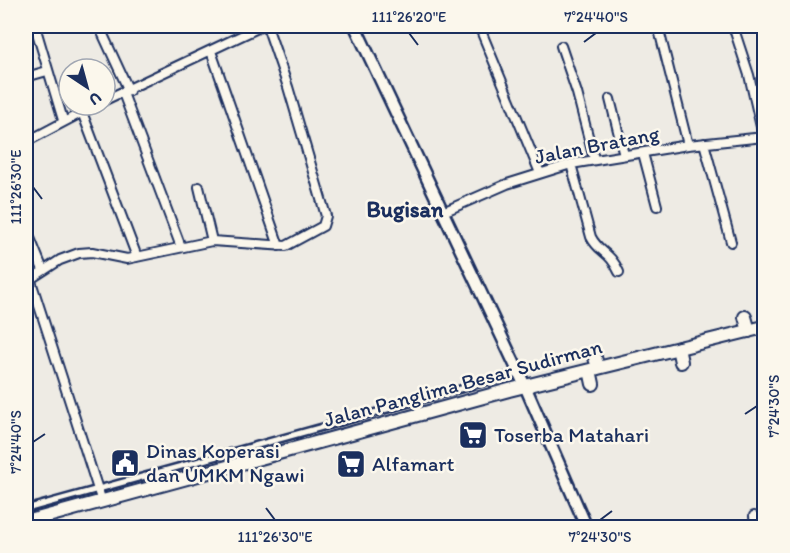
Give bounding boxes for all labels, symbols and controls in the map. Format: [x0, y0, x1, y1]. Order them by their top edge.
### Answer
text: 111°26'20"E [372, 8, 446, 26]
text: 7°24'40"S [564, 8, 628, 26]
north arrow [57, 57, 117, 117]
text: U [86, 88, 105, 110]
street label: Jalan Bratang [533, 120, 661, 169]
text: 111°26'30"E [7, 149, 25, 225]
district label: Bugisan [367, 196, 444, 223]
street label: Jalan Panglima Besar Sudirman [321, 333, 605, 432]
text: 7°24'30"S [765, 375, 783, 437]
text: 7°24'40"S [7, 410, 25, 474]
supermarket icon: Toserba Matahari [457, 419, 489, 451]
place label: Toserba Matahari [494, 422, 649, 447]
place label: Dinas Koperasi dan UMKM Ngawi [146, 438, 305, 487]
public building icon: Dinas Koperasi dan UMKM Ngawi [109, 447, 141, 479]
supermarket icon: Alfamart [335, 448, 367, 480]
place label: Alfamart [372, 451, 455, 476]
text: 111°26'30"E [237, 528, 313, 546]
text: 7°24'30"S [569, 528, 631, 546]

